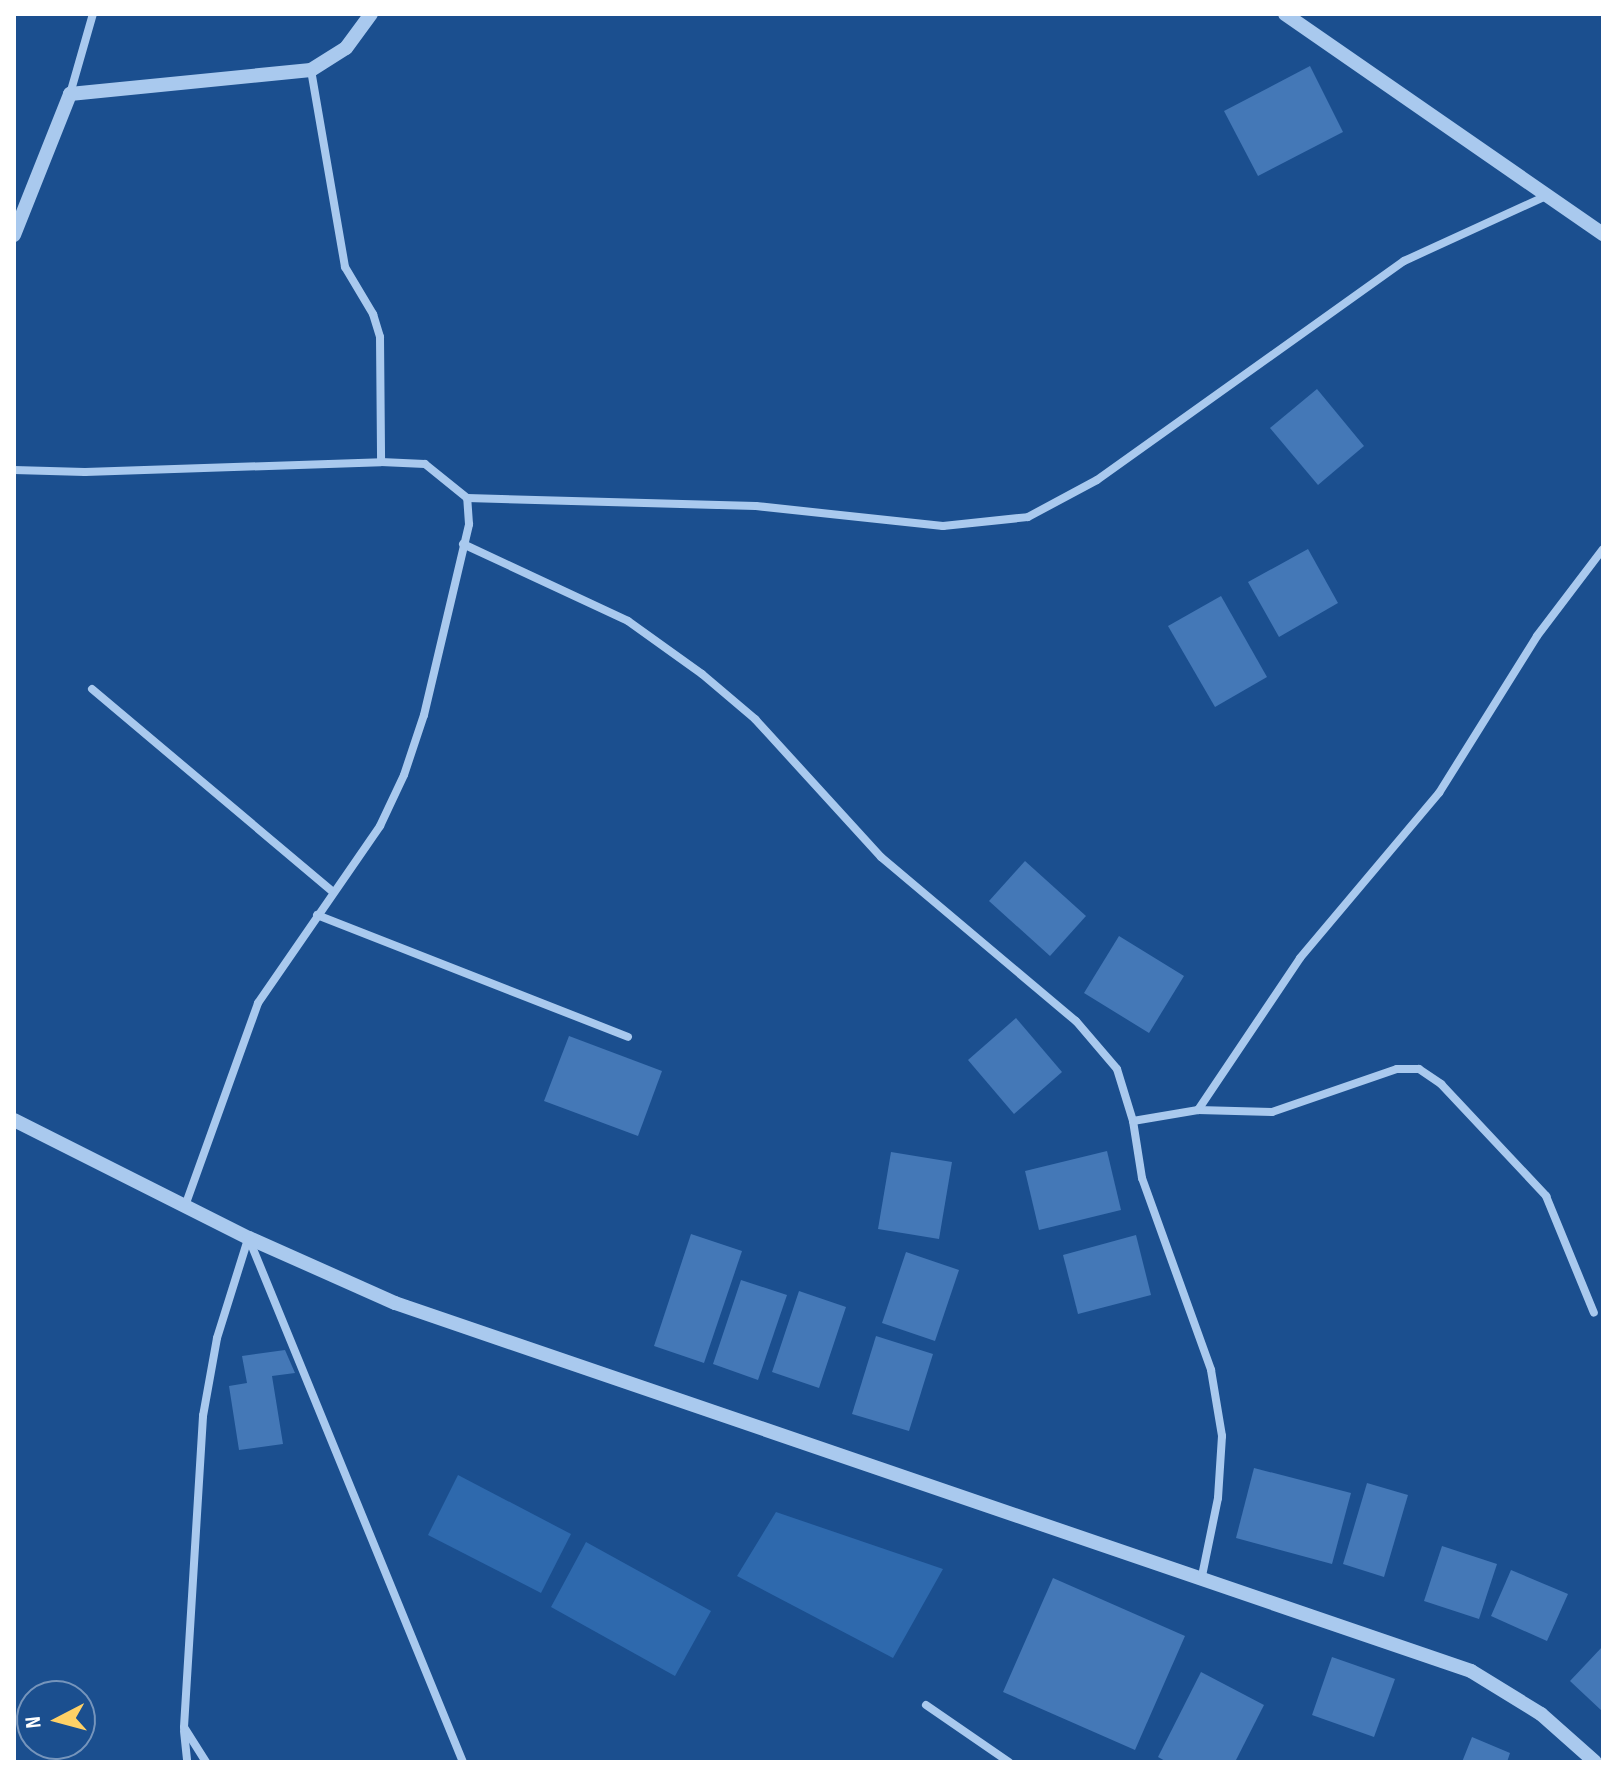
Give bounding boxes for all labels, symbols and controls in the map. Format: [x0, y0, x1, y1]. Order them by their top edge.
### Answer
north arrow [16, 1680, 96, 1760]
text: N [20, 1715, 48, 1730]

